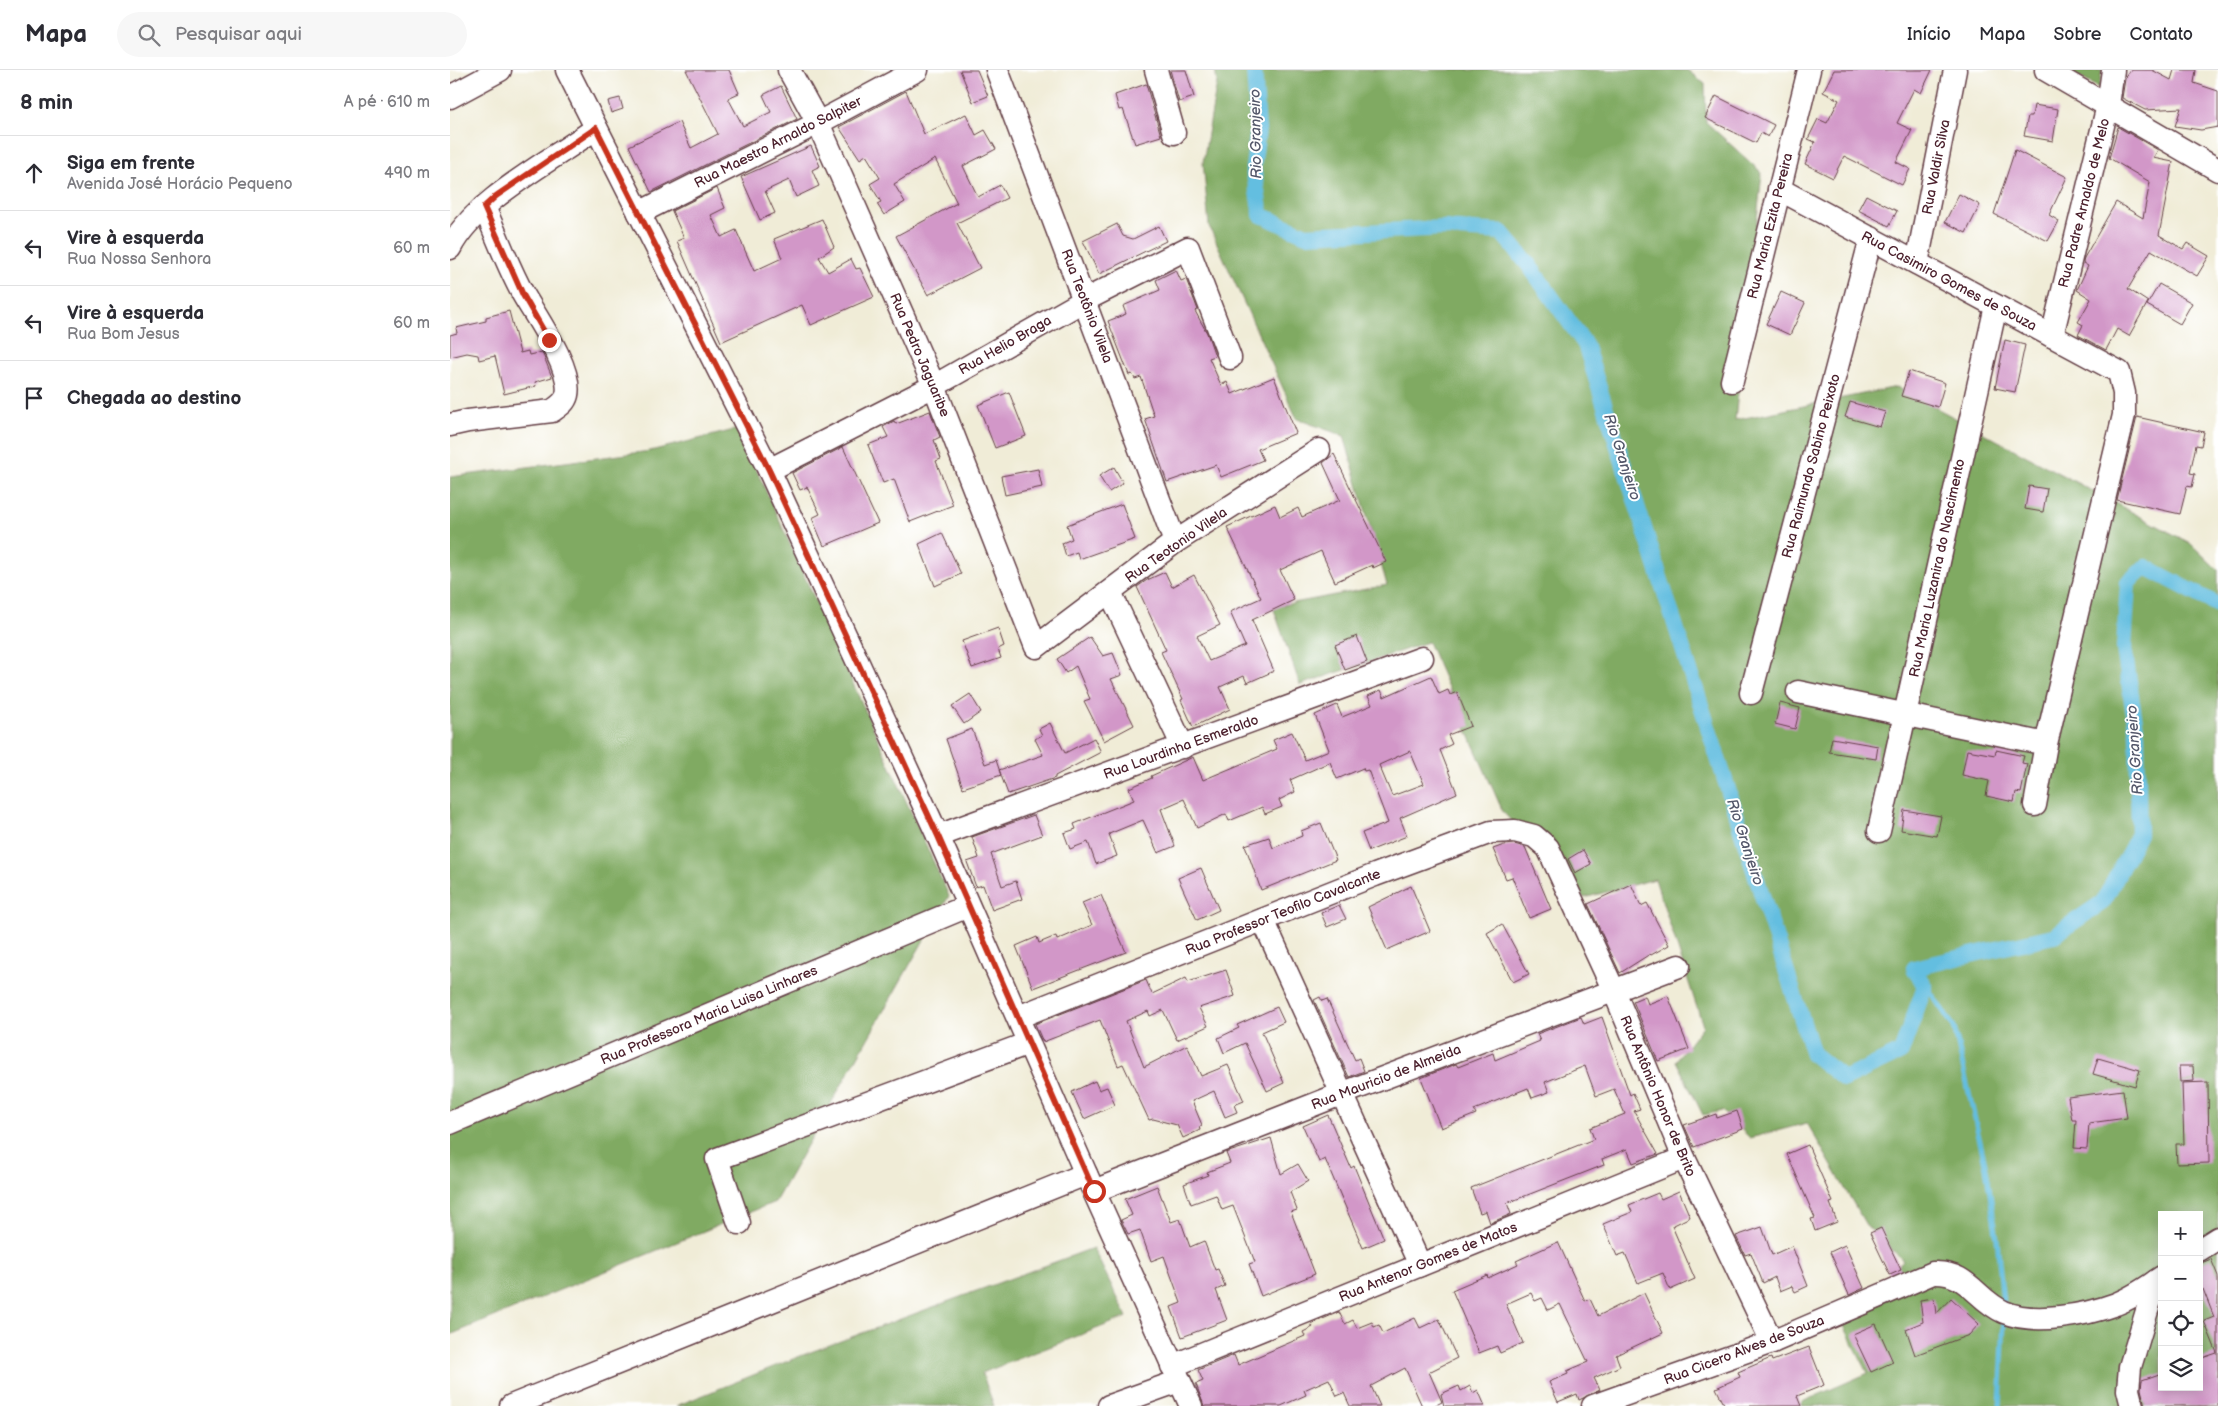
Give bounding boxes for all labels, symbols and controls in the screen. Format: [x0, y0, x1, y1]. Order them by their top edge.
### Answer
search box [117, 12, 467, 57]
text: Mapa [25, 20, 87, 49]
icon: search [135, 21, 163, 49]
text: Pesquisar aqui [175, 23, 302, 46]
text: Início [1907, 24, 1951, 45]
text: Mapa [1979, 24, 2025, 45]
text: Sobre [2053, 24, 2101, 45]
text: Contato [2129, 24, 2193, 45]
water label: Rio Granjeiro [1246, 89, 1266, 179]
text: 8 min [20, 90, 73, 115]
street label: Rua Maestro Arnaldo Salpiter [691, 92, 865, 192]
text: A pé · 610 m [344, 93, 430, 112]
street label: Rua Padre Arnaldo de Melo [2055, 116, 2113, 290]
street label: Rua Valdir Silva [1918, 118, 1954, 216]
street label: Rua Maria Ezita Pereira [1744, 151, 1796, 301]
text: Siga em frente [67, 152, 195, 175]
icon: ahead [20, 159, 48, 187]
text: 490 m [384, 164, 430, 183]
text: Avenida José Horácio Pequeno [67, 175, 293, 194]
text: Vire à esquerda [67, 227, 204, 250]
street label: Rua Casimiro Gomes de Souza [1858, 227, 2040, 335]
icon: left [20, 234, 48, 262]
text: 60 m [393, 239, 430, 258]
street label: Rua Teotônio Vilela [1057, 247, 1117, 365]
text: Rua Nossa Senhora [67, 250, 211, 269]
street label: Rua Pedro Jaguaribe [886, 290, 954, 420]
text: Vire à esquerda [67, 302, 204, 325]
icon: left [20, 309, 48, 337]
street label: Rua Helio Braga [956, 311, 1055, 378]
text: 60 m [393, 314, 430, 333]
text: Rua Bom Jesus [67, 325, 180, 344]
route end [538, 329, 561, 352]
street label: Rua Raimundo Sabino Peixoto [1778, 372, 1844, 560]
icon: arrive [20, 384, 48, 412]
text: Chegada ao destino [67, 387, 241, 410]
water label: Rio Granjeiro [1599, 411, 1645, 503]
street label: Rua Maria Luzanira do Nascimento [1906, 457, 1968, 679]
street label: Rua Teotonio Vilela [1122, 503, 1230, 587]
water label: Rio Granjeiro [2122, 704, 2148, 795]
street label: Rua Lourdinha Esmeraldo [1101, 711, 1261, 783]
water label: Rio Granjeiro [1722, 796, 1768, 888]
street label: Rua Professor Teofilo Cavalcante [1183, 865, 1383, 959]
street label: Rua Professora Maria Luisa Linhares [598, 961, 820, 1069]
street label: Rua Antônio Honor de Brito [1616, 1013, 1700, 1179]
street label: Rua Mauricio de Almeida [1309, 1041, 1463, 1113]
route start [1083, 1180, 1106, 1203]
map controls [2158, 1211, 2203, 1391]
button: + [2158, 1211, 2203, 1256]
street label: Rua Antenor Gomes de Matos [1336, 1218, 1520, 1306]
button: − [2158, 1256, 2203, 1301]
button: locate [2158, 1301, 2203, 1346]
street label: Rua Cicero Alves de Souza [1661, 1311, 1827, 1388]
button: layers [2158, 1346, 2203, 1391]

